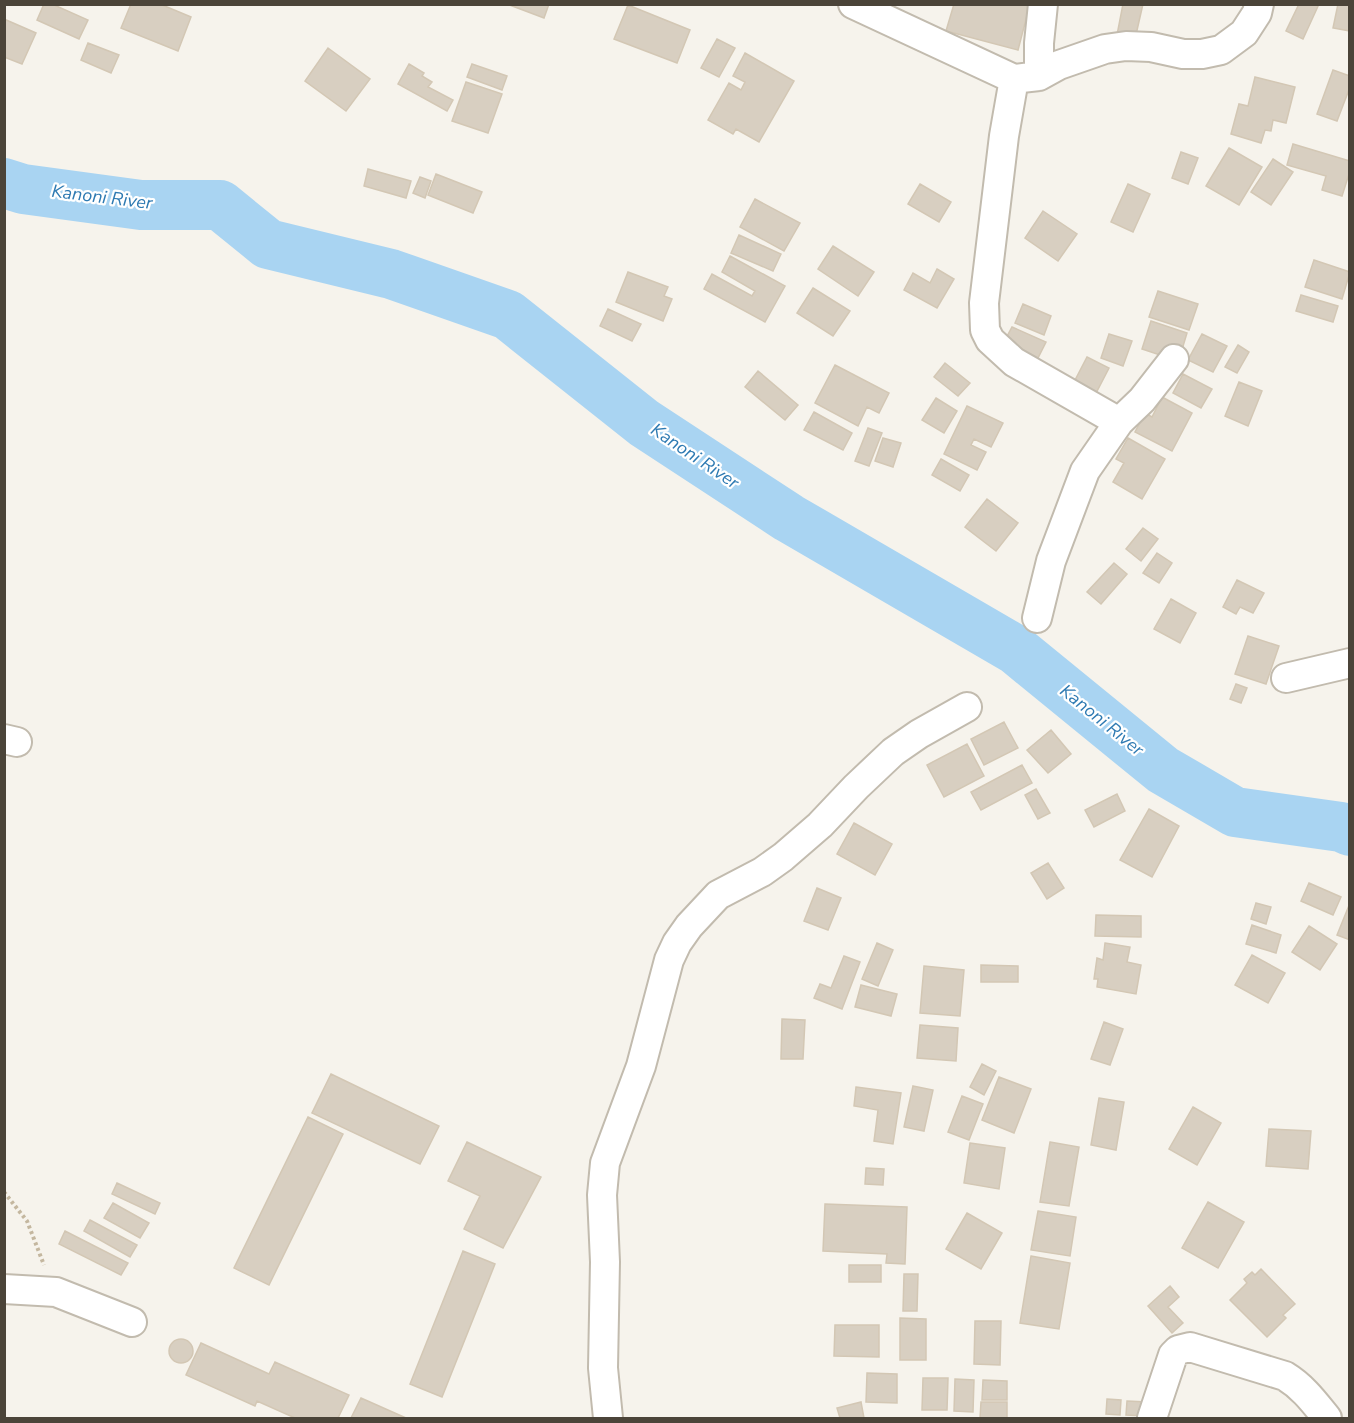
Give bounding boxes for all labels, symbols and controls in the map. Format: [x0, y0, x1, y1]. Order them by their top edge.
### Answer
water label: Kanoni River [50, 179, 154, 215]
water label: Kanoni River [646, 418, 744, 495]
water label: Kanoni River [1055, 679, 1149, 762]

